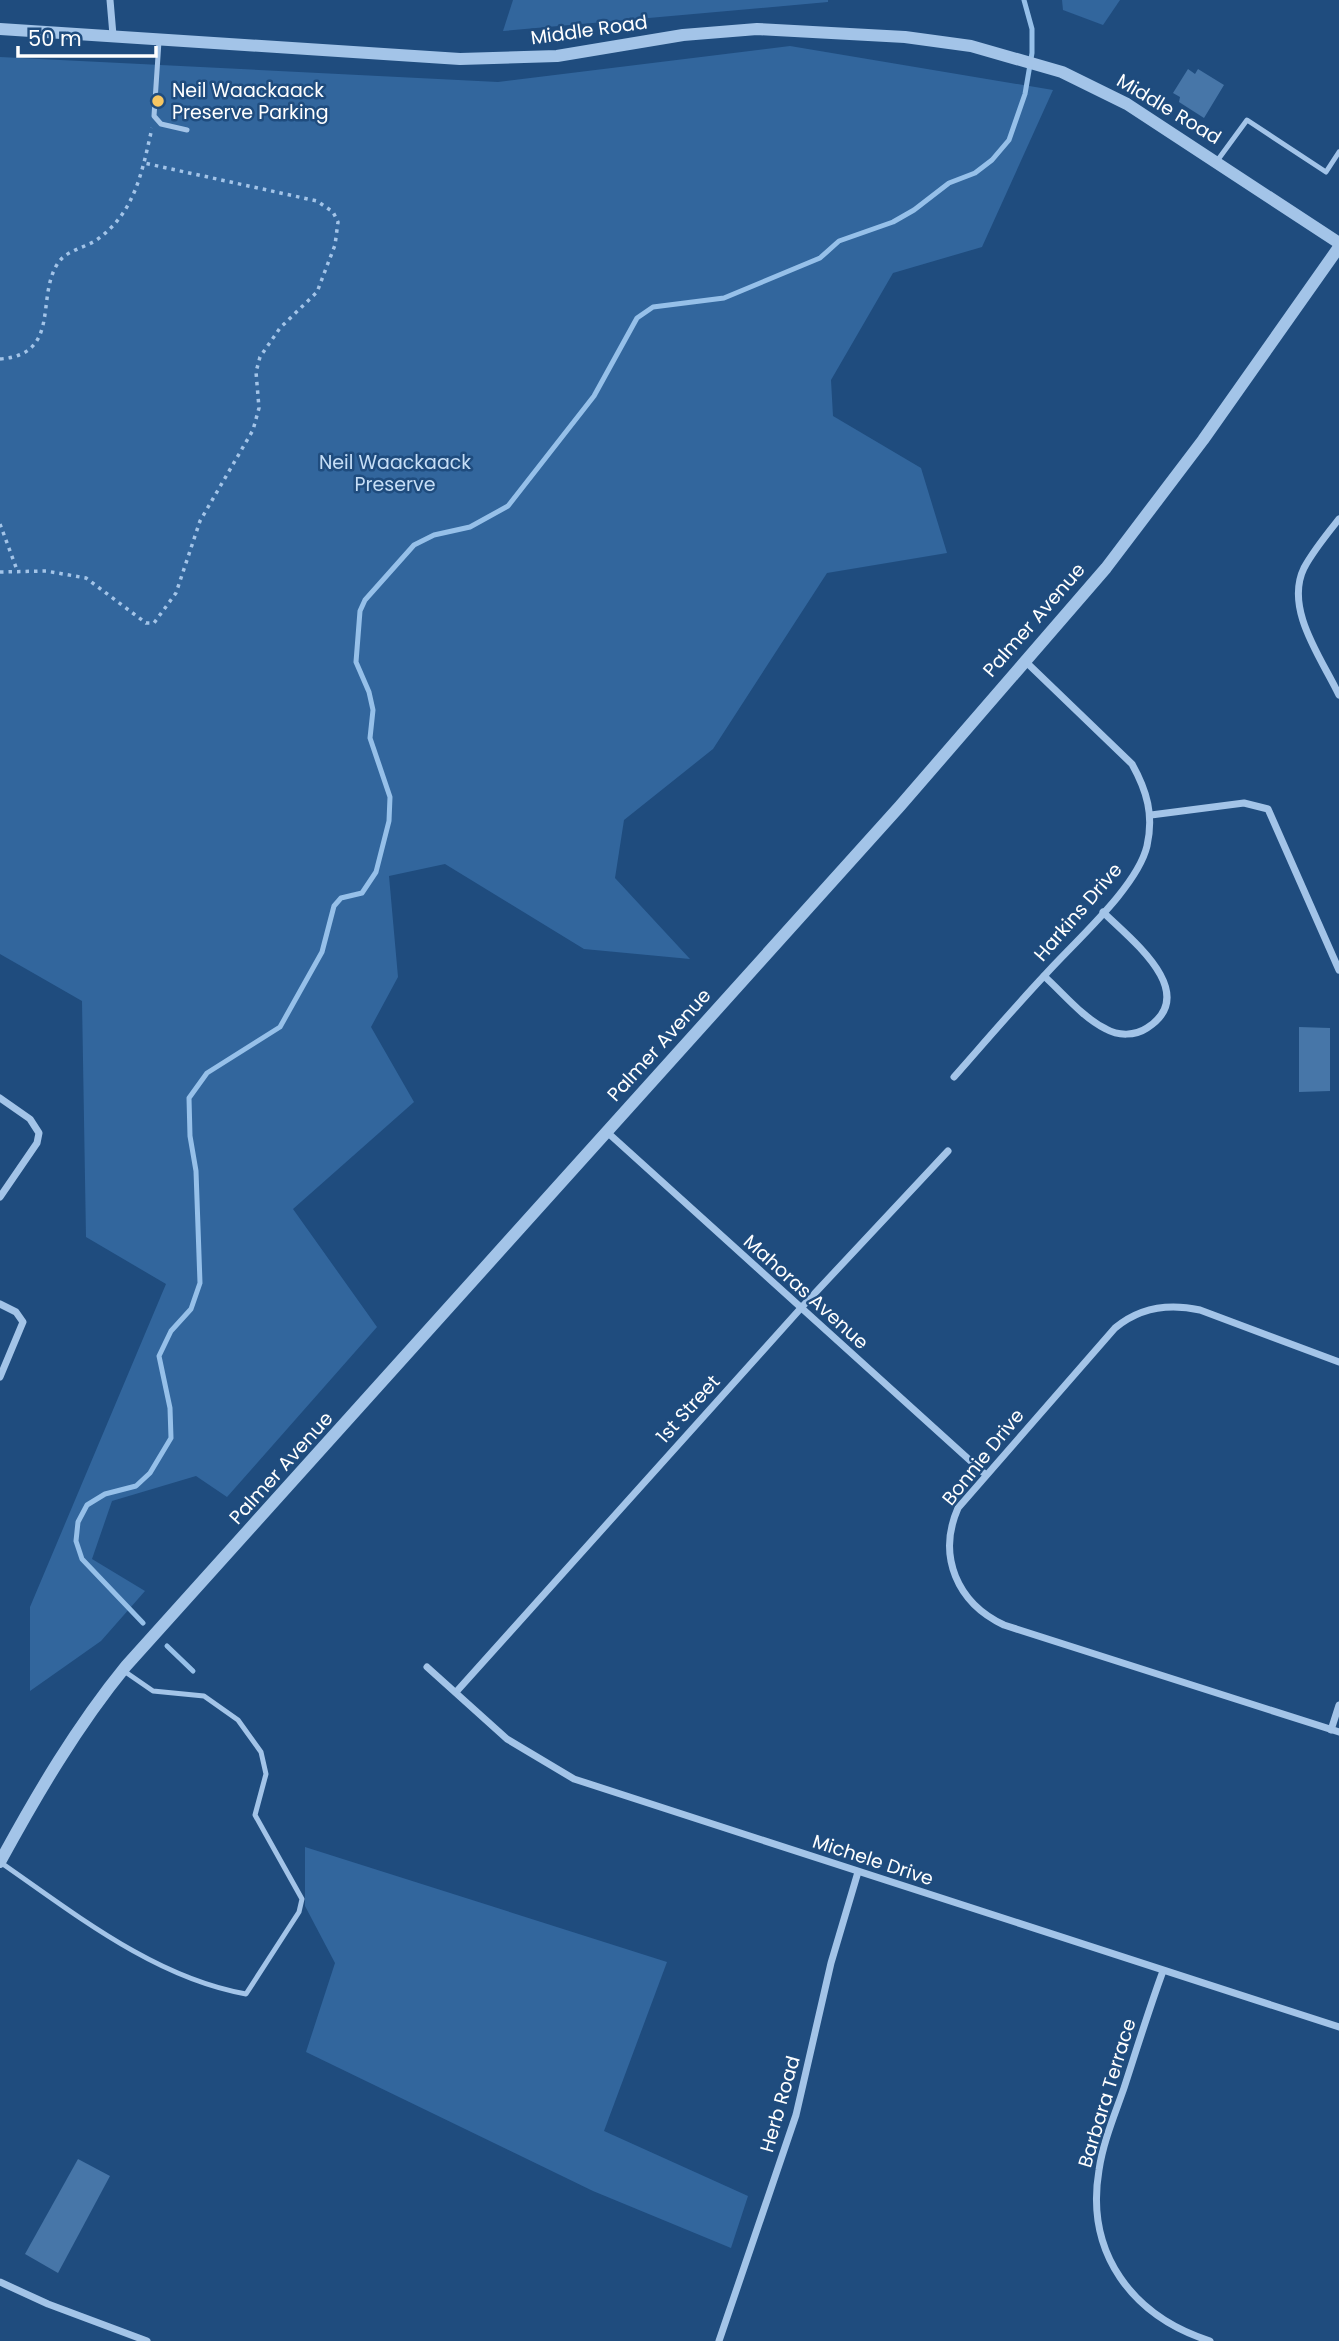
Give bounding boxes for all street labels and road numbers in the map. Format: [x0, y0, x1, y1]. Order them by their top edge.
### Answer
street label: Middle Road [529, 8, 649, 52]
street label: Middle Road [1112, 67, 1226, 151]
street label: Palmer Avenue [977, 557, 1091, 683]
street label: Harkins Drive [1028, 857, 1128, 967]
street label: Palmer Avenue [601, 983, 717, 1107]
street label: Mahoras Avenue [738, 1229, 874, 1355]
street label: 1st Street [650, 1369, 726, 1449]
street label: Bonnie Drive [936, 1403, 1030, 1511]
street label: Palmer Avenue [223, 1406, 339, 1530]
street label: Michele Drive [809, 1828, 937, 1892]
street label: Barbara Terrace [1071, 2015, 1143, 2171]
street label: Herb Road [753, 2053, 807, 2155]

